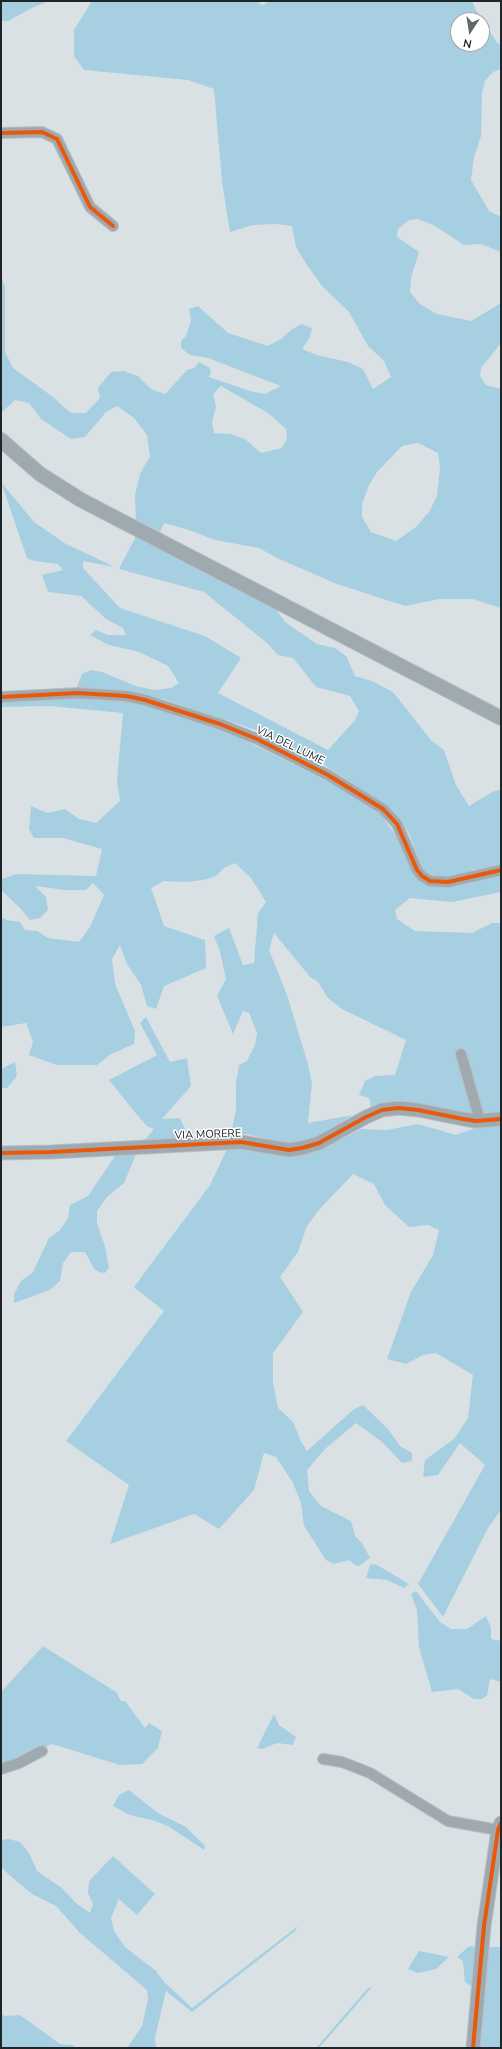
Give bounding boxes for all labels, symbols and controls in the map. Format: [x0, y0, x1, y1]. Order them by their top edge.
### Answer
north arrow [450, 12, 490, 52]
text: N [462, 35, 473, 51]
street label: VIA DEL LUME [254, 724, 326, 768]
street label: VIA MORERE [174, 1127, 242, 1143]

